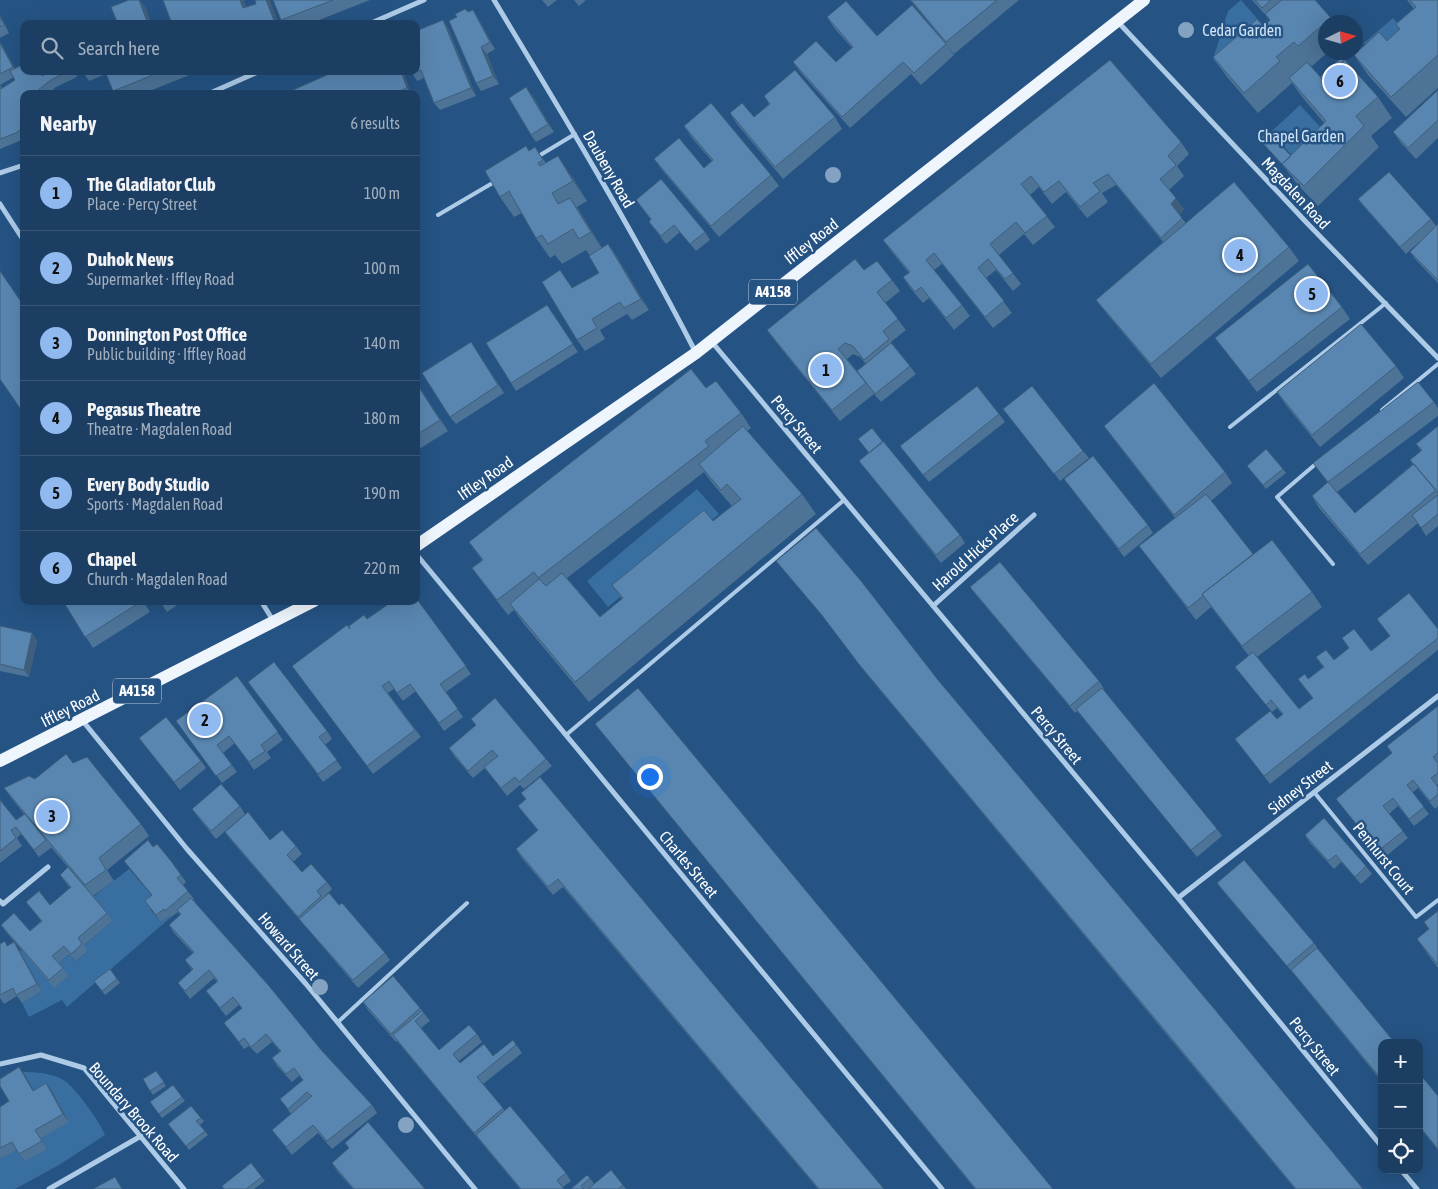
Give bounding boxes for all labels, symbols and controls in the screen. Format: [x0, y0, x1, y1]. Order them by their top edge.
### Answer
north arrow [1318, 15, 1363, 60]
search box [20, 20, 420, 75]
park label: Cedar Garden [1202, 21, 1282, 39]
icon: search [38, 34, 66, 62]
text: Search here [78, 37, 160, 59]
pin: 6 [1324, 62, 1356, 100]
text: Nearby [40, 111, 96, 135]
text: 6 results [350, 114, 400, 132]
street label: Daubeny Road [579, 127, 638, 211]
park label: Chapel Garden [1258, 127, 1344, 146]
street label: Magdalen Road [1257, 153, 1334, 233]
text: The Gladiator Club [87, 173, 216, 195]
text: 1 [52, 184, 60, 202]
text: 100 m [364, 184, 400, 202]
text: Place · Percy Street [87, 195, 197, 213]
street label: Iffley Road [781, 214, 842, 268]
pin: 4 [1224, 236, 1256, 274]
text: Duhok News [87, 248, 174, 270]
text: 2 [52, 259, 60, 277]
text: 100 m [364, 259, 400, 277]
text: Supermarket · Iffley Road [87, 270, 234, 288]
pin: 5 [1296, 275, 1328, 313]
road number: A4158 [749, 280, 797, 304]
text: Donnington Post Office [87, 323, 247, 345]
text: 3 [52, 334, 60, 352]
text: 140 m [364, 334, 400, 352]
text: Public building · Iffley Road [87, 345, 246, 363]
pin: 1 [810, 351, 842, 389]
street label: Percy Street [767, 392, 826, 457]
text: Pegasus Theatre [87, 398, 201, 420]
text: 4 [52, 409, 60, 427]
text: 180 m [364, 409, 400, 427]
text: Theatre · Magdalen Road [87, 420, 232, 438]
street label: Iffley Road [454, 452, 517, 504]
text: Every Body Studio [87, 473, 210, 495]
text: 5 [52, 484, 60, 502]
text: 190 m [364, 484, 400, 502]
text: Sports · Magdalen Road [87, 495, 223, 513]
street label: Harold Hicks Place [928, 508, 1022, 594]
text: Chapel [87, 548, 136, 570]
text: 6 [52, 559, 60, 577]
text: 220 m [364, 559, 400, 577]
text: Church · Magdalen Road [87, 570, 227, 588]
road number: A4158 [113, 678, 161, 704]
street label: Iffley Road [38, 686, 103, 731]
pin: 2 [189, 701, 221, 739]
street label: Percy Street [1027, 703, 1086, 768]
street label: Sidney Street [1264, 756, 1337, 819]
your location [637, 764, 663, 790]
pin: 3 [36, 797, 68, 835]
street label: Penhurst Court [1350, 819, 1419, 898]
street label: Charles Street [656, 827, 722, 901]
street label: Howard Street [255, 909, 323, 984]
street label: Percy Street [1285, 1013, 1344, 1080]
map controls [1378, 1039, 1423, 1174]
button: + [1378, 1039, 1423, 1084]
street label: Boundary Brook Road [85, 1058, 182, 1166]
button: − [1378, 1084, 1423, 1129]
button: locate [1378, 1129, 1423, 1174]

